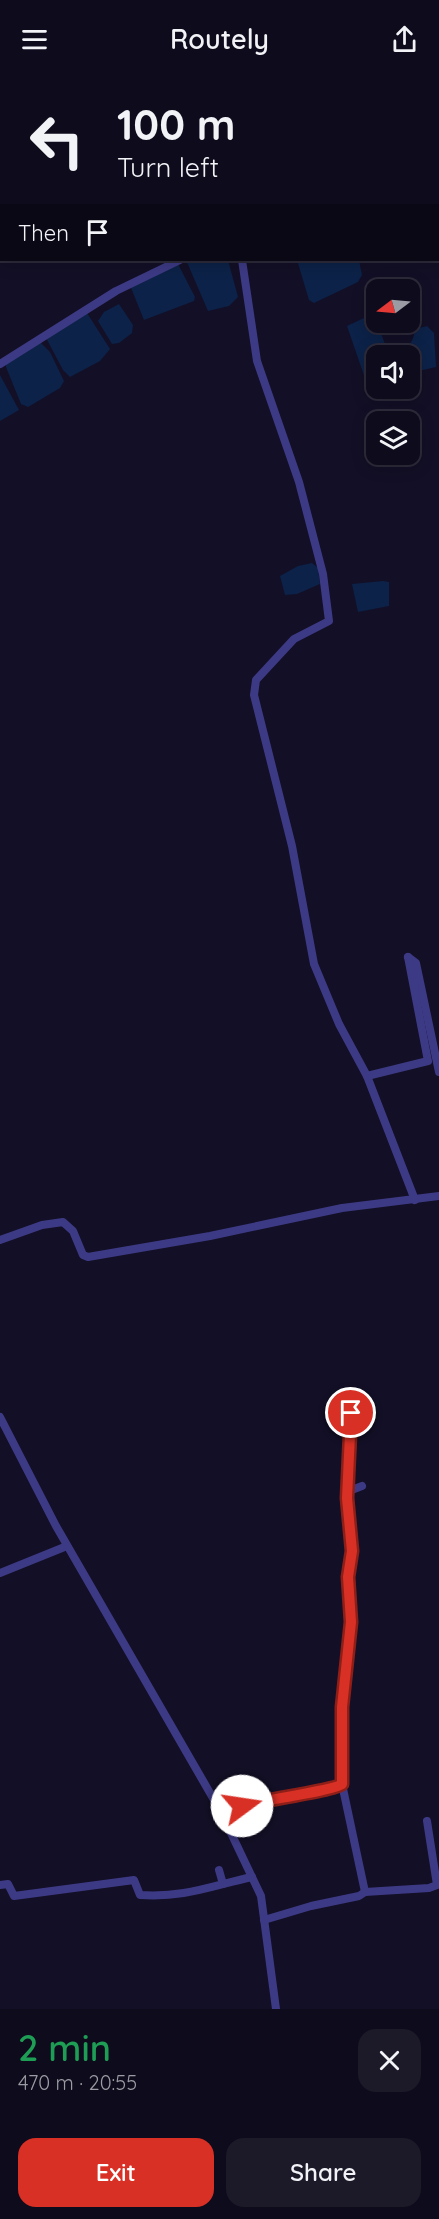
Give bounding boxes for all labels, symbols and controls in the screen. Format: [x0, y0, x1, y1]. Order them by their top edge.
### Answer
text: Routely [170, 22, 269, 56]
icon: menu [18, 23, 51, 56]
icon: share [388, 23, 421, 56]
text: 100 m [117, 98, 235, 151]
icon: left [18, 102, 96, 180]
text: Turn left [117, 150, 219, 184]
icon: arrive [81, 216, 114, 249]
text: Then [18, 219, 69, 247]
north arrow [366, 279, 420, 333]
map controls [366, 279, 420, 465]
button: sound [366, 345, 420, 399]
button: layers [366, 411, 420, 465]
pin [325, 1387, 376, 1438]
icon: arrive [334, 1396, 367, 1429]
position arrow [210, 1774, 274, 1838]
text: 2 min [18, 2025, 111, 2070]
button: close [358, 2029, 421, 2092]
text: 470 m · 20:55 [18, 2070, 137, 2095]
button: Exit [18, 2138, 214, 2207]
button: Share [226, 2138, 421, 2207]

